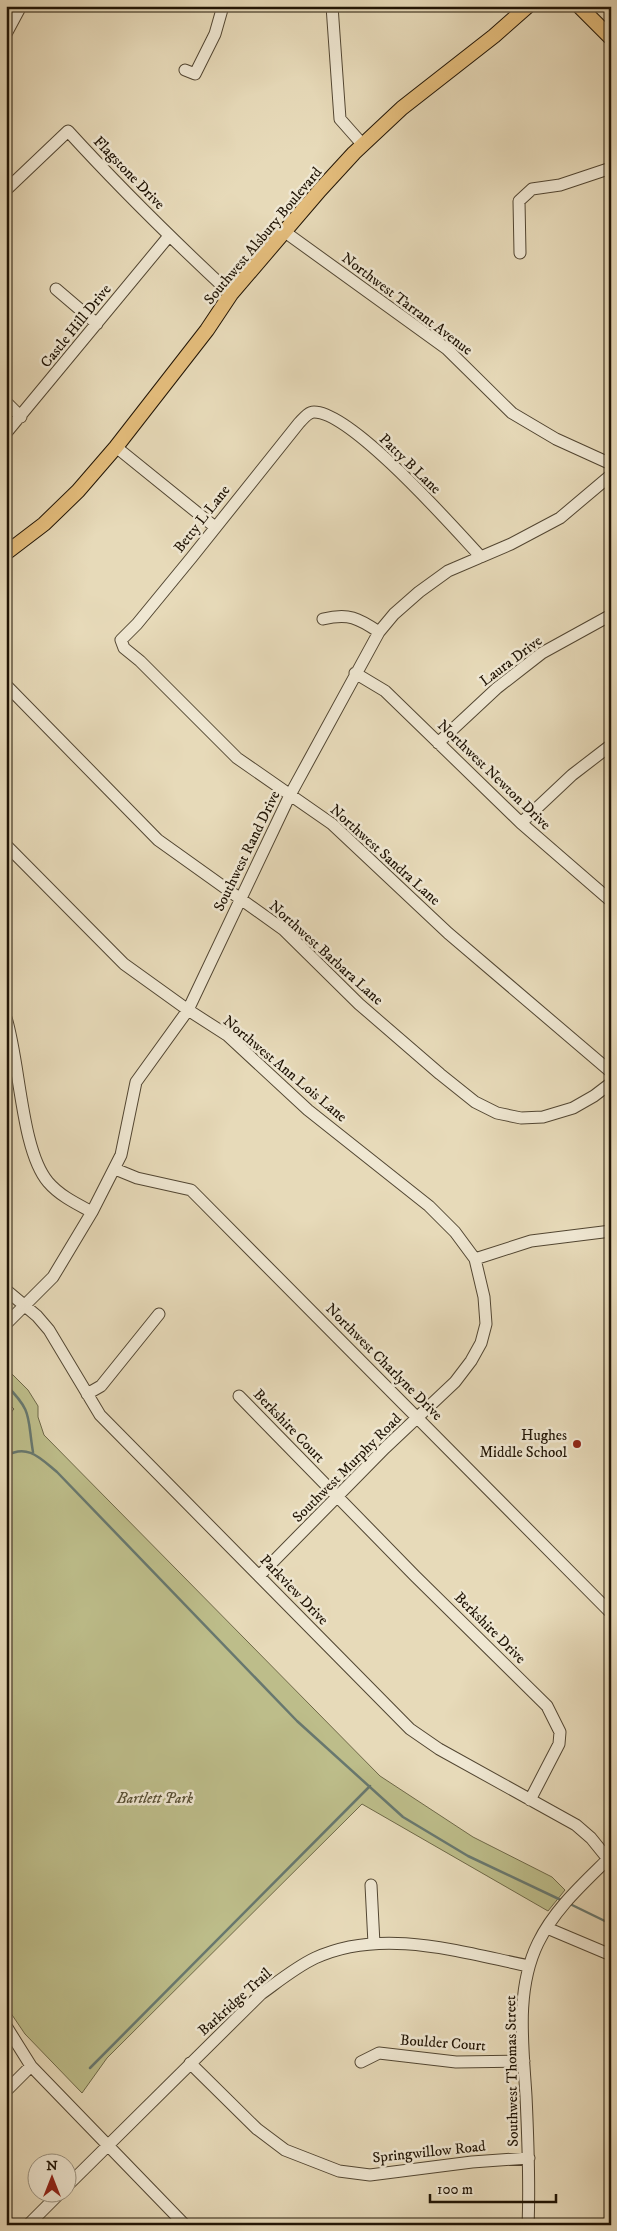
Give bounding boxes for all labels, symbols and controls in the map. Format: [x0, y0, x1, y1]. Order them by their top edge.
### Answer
street label: Flagstone Drive [89, 132, 169, 214]
street label: Southwest Alsbury Boulevard [200, 163, 326, 309]
street label: Northwest Tarrant Avenue [338, 249, 476, 359]
street label: Castle Hill Drive [36, 280, 116, 372]
street label: Patty B Lane [375, 430, 445, 498]
street label: Betty L Lane [170, 481, 234, 557]
street label: Laura Drive [476, 631, 546, 691]
street label: Northwest Newton Drive [433, 716, 555, 834]
street label: Southwest Rand Drive [210, 787, 284, 915]
street label: Northwest Sandra Lane [326, 800, 444, 910]
street label: Northwest Barbara Lane [265, 897, 387, 1009]
street label: Northwest Ann Lois Lane [219, 1012, 351, 1126]
street label: Northwest Charlyne Drive [321, 1299, 447, 1425]
street label: Berkshire Court [249, 1385, 329, 1467]
street label: Southwest Murphy Road [288, 1409, 406, 1527]
place label: Hughes Middle School [479, 1426, 567, 1462]
marker: Hughes Middle School [571, 1438, 583, 1450]
street label: Parkview Drive [256, 1551, 332, 1629]
street label: Berkshire Drive [450, 1588, 530, 1668]
park label: Bartlett Park [116, 1789, 194, 1808]
street label: Barkridge Trail [194, 1964, 276, 2040]
street label: Southwest Thomas Street [501, 1995, 523, 2147]
street label: Boulder Court [399, 2031, 487, 2055]
street label: Springwillow Road [371, 2137, 487, 2167]
north arrow [28, 2154, 78, 2204]
text: N [46, 2157, 58, 2175]
scale bar [430, 2171, 556, 2203]
text: 100 m [437, 2180, 473, 2199]

